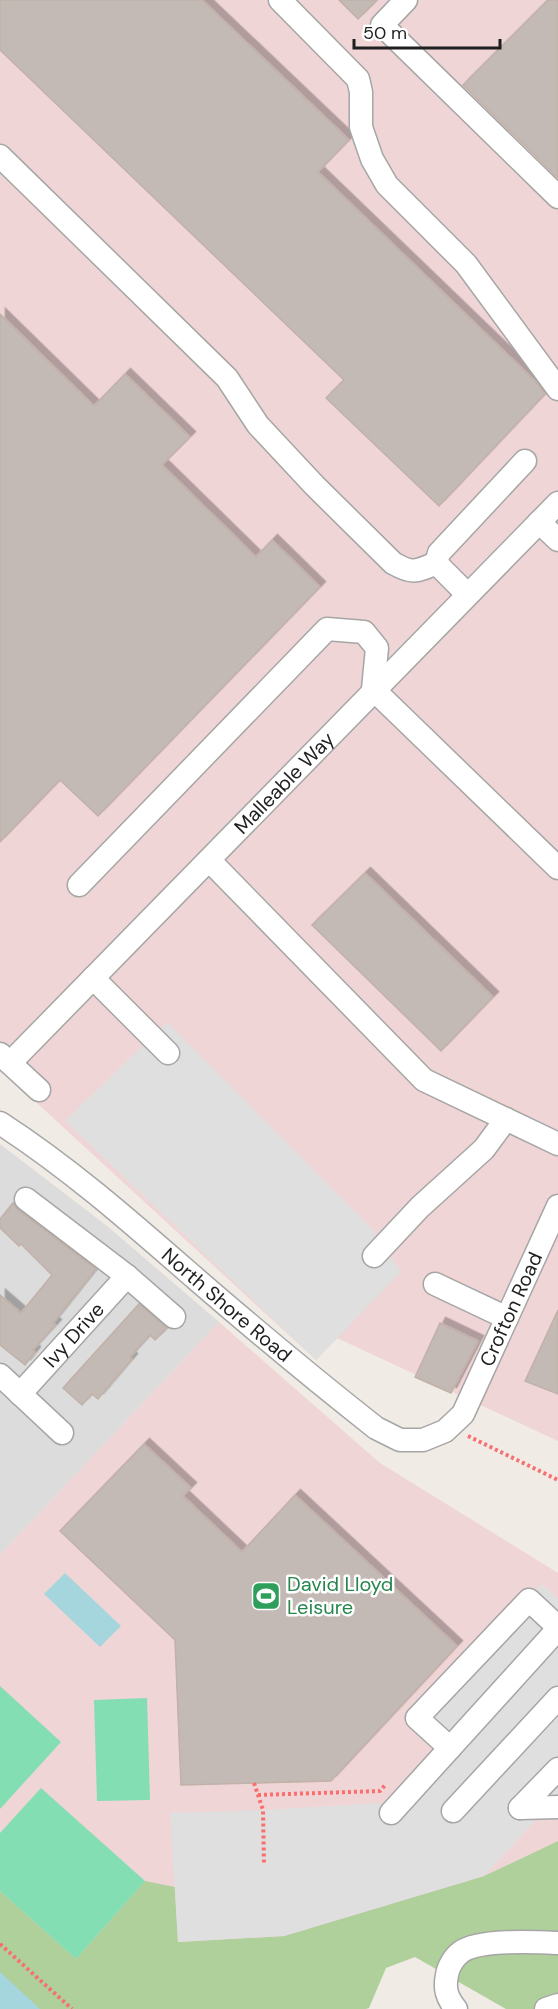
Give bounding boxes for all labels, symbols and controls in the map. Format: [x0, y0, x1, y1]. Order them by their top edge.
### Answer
scale bar [354, 12, 500, 50]
text: 50 m [363, 21, 407, 45]
street label: Malleable Way [228, 726, 340, 839]
street label: North Shore Road [156, 1242, 297, 1368]
street label: Crofton Road [474, 1248, 548, 1370]
street label: Ivy Drive [38, 1297, 110, 1373]
place label: David Lloyd Leisure [287, 1571, 393, 1620]
sports icon: David Lloyd Leisure [250, 1580, 282, 1612]

